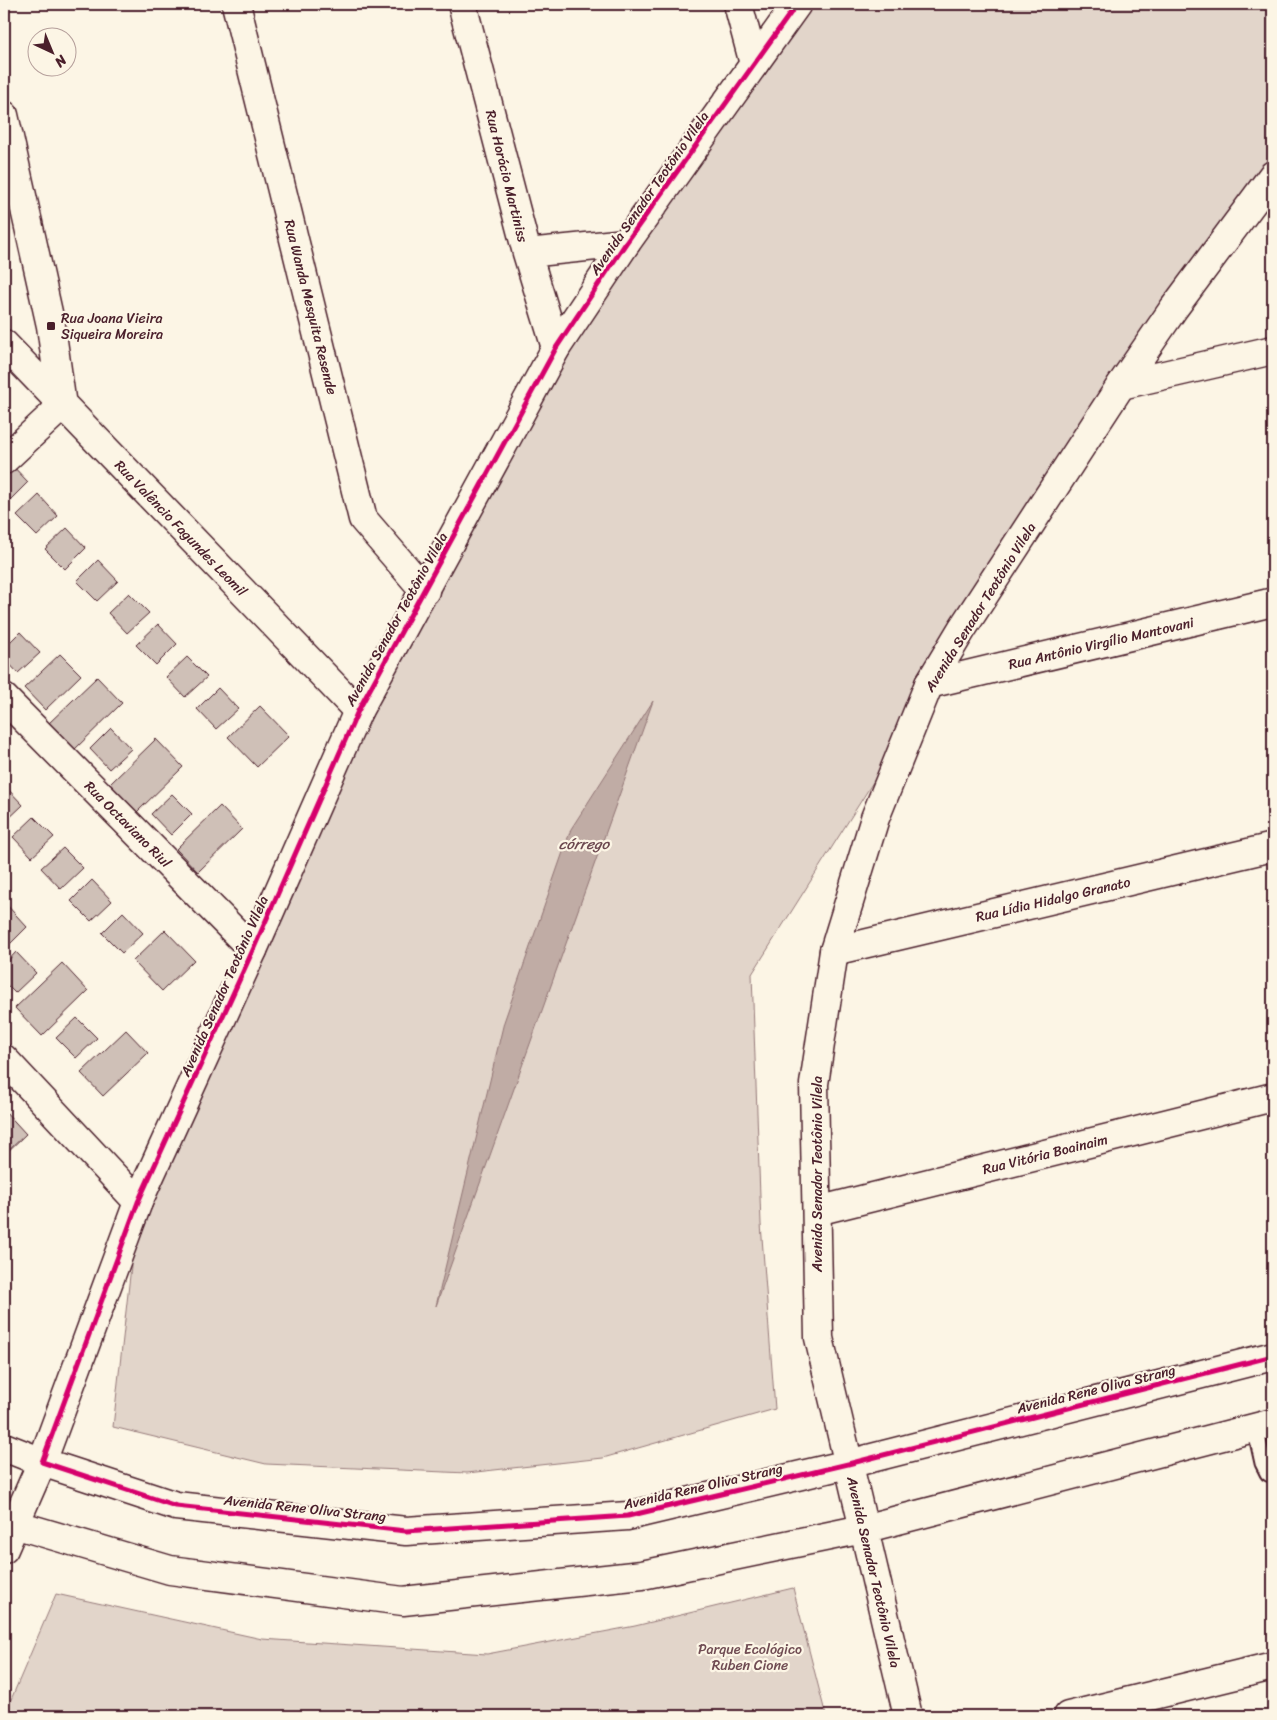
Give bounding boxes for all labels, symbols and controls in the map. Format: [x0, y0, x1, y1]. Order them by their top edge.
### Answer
north arrow [28, 28, 78, 78]
text: N [48, 48, 74, 74]
street label: Avenida Senador Teotônio Vilela [582, 106, 716, 282]
street label: Rua Horácio Martiniss [478, 107, 535, 245]
street label: Rua Wanda Mesquita Resende [277, 217, 344, 397]
place label: Rua Joana Vieira Siqueira Moreira [61, 306, 163, 347]
marker: Rua Joana Vieira Siqueira Moreira [45, 320, 57, 332]
street label: Rua Valêncio Fagundes Leomil [108, 454, 254, 603]
street label: Avenida Senador Teotônio Vilela [917, 518, 1043, 698]
street label: Avenida Senador Teotônio Vilela [338, 528, 455, 712]
street label: Rua Antônio Virgílio Mantovani [1006, 610, 1197, 677]
street label: Rua Octaviano Riul [78, 775, 178, 875]
water label: córrego [559, 831, 611, 857]
street label: Rua Lídia Hidalgo Granato [973, 870, 1133, 929]
street label: Avenida Senador Teotônio Vilela [173, 892, 276, 1082]
street label: Avenida Senador Teotônio Vilela [805, 1076, 830, 1273]
street label: Rua Vitória Boainaim [980, 1127, 1111, 1182]
street label: Avenida Rene Oliva Strang [1013, 1358, 1178, 1422]
street label: Avenida Rene Oliva Strang [620, 1456, 785, 1517]
street label: Avenida Senador Teotônio Vilela [839, 1473, 908, 1670]
street label: Avenida Rene Oliva Strang [222, 1487, 387, 1529]
park label: Parque Ecológico Ruben Cione [698, 1637, 802, 1678]

